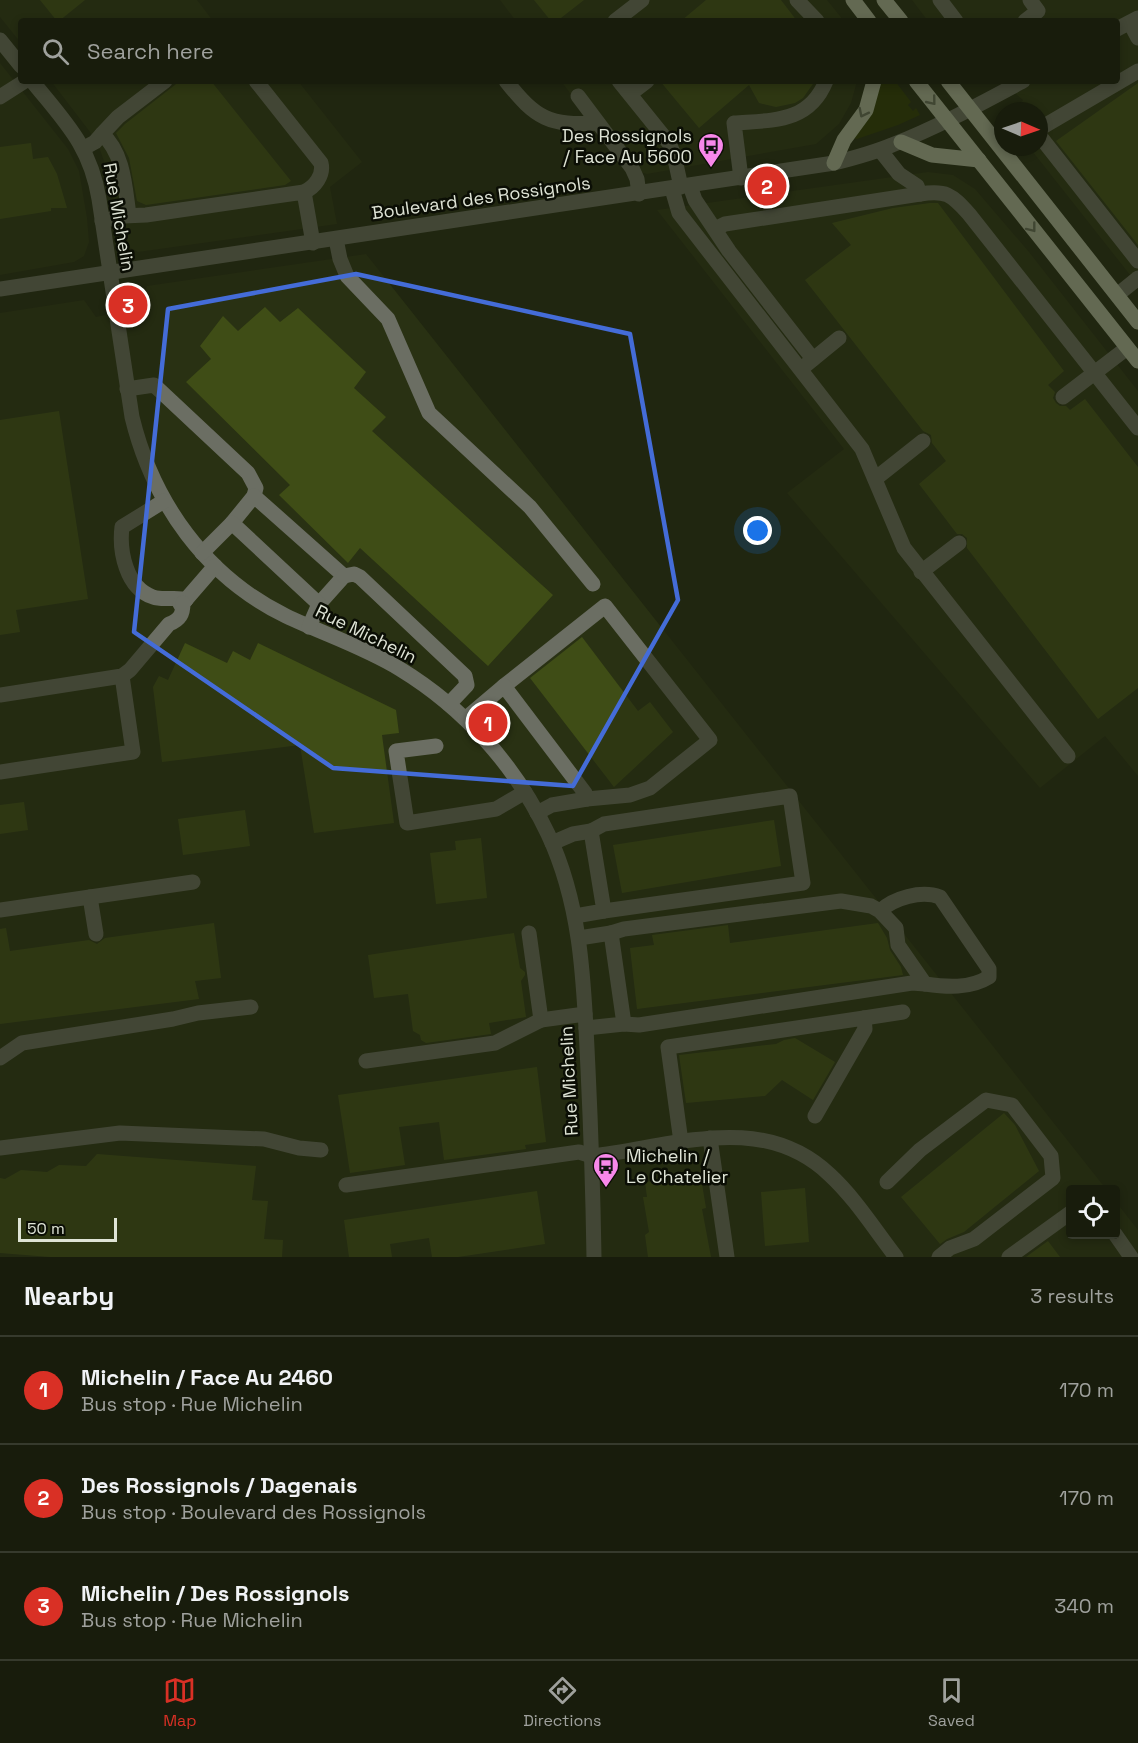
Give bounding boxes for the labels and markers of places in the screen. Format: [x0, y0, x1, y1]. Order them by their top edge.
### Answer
place label: Des Rossignols / Face Au 5600 [562, 124, 692, 168]
bus stop icon: Des Rossignols / Face Au 5600 [696, 131, 726, 169]
pin: 2 [748, 164, 786, 208]
pin: 3 [108, 282, 148, 328]
pin: 1 [468, 700, 508, 746]
place label: Michelin / Le Chatelier [626, 1144, 729, 1188]
bus stop icon: Michelin / Le Chatelier [591, 1151, 621, 1189]

